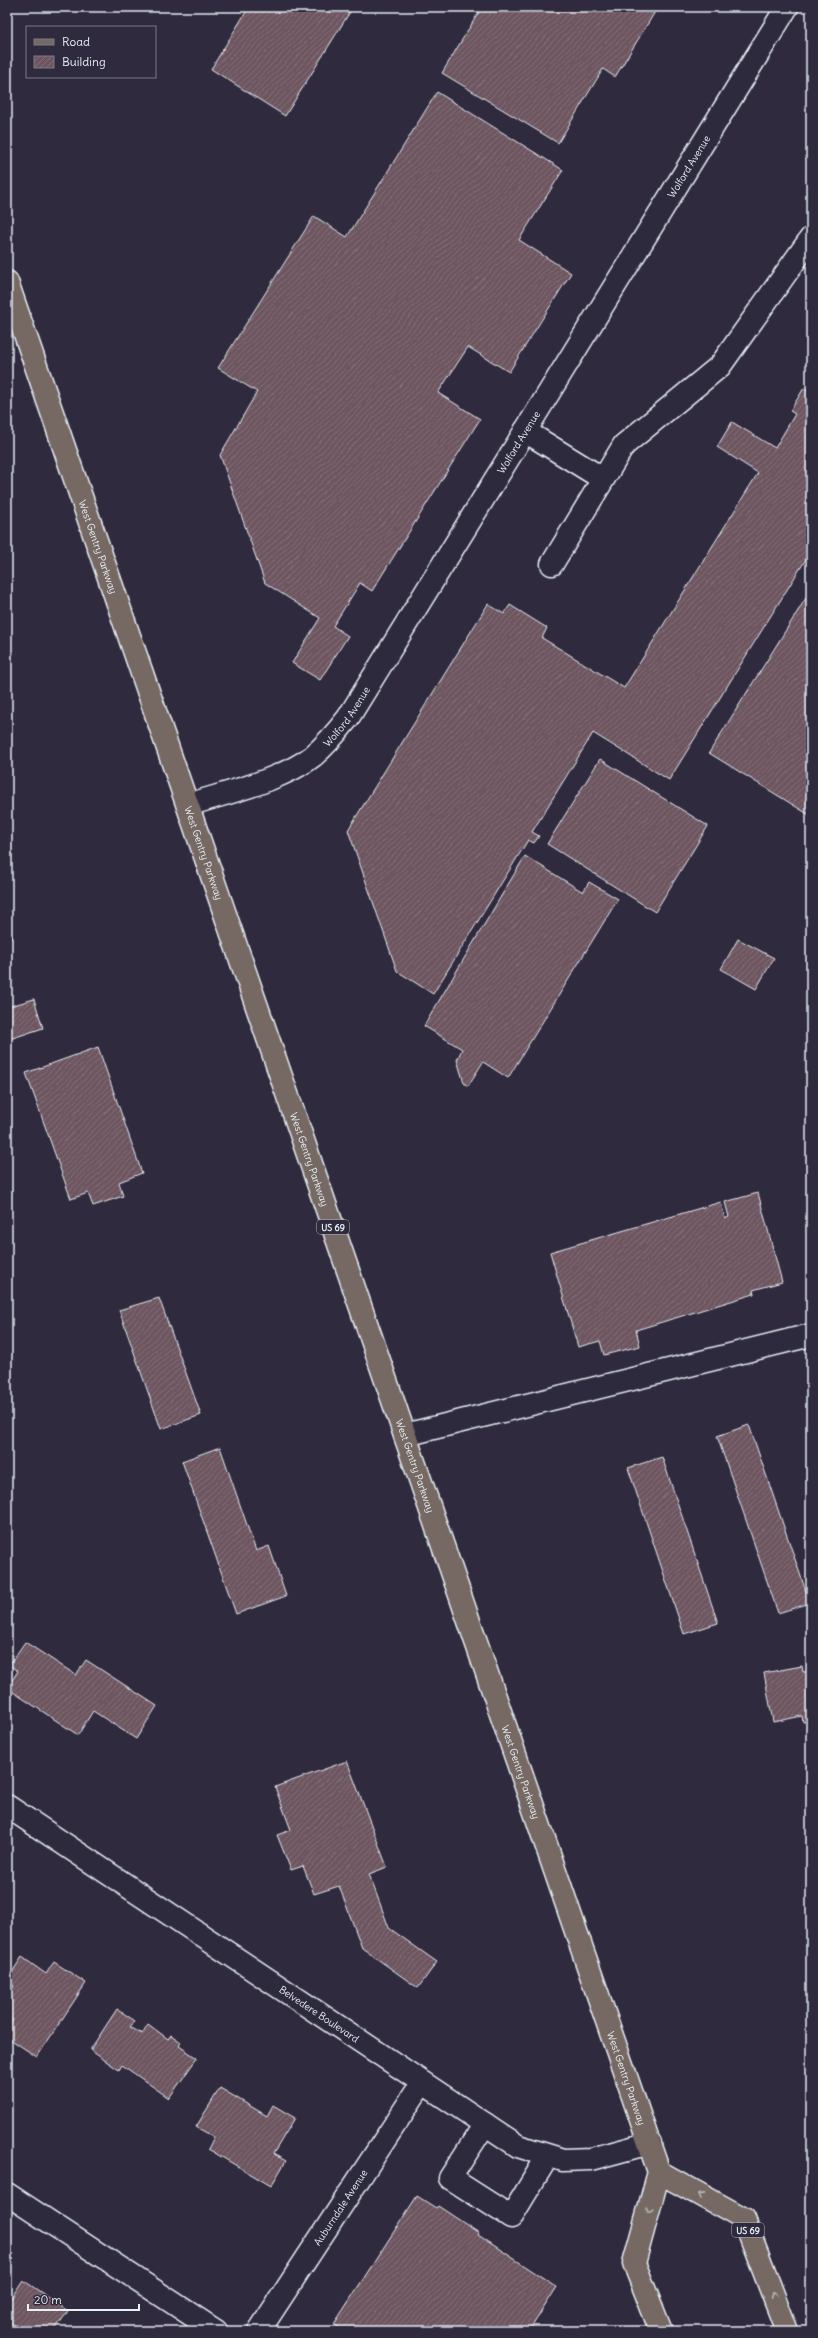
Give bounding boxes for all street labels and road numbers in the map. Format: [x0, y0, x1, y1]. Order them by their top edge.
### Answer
street label: Wolford Avenue [664, 133, 713, 200]
street label: Wolford Avenue [494, 408, 543, 476]
street label: West Gentry Parkway [76, 498, 120, 595]
street label: Wolford Avenue [320, 684, 372, 749]
street label: West Gentry Parkway [182, 804, 226, 902]
street label: West Gentry Parkway [287, 1111, 332, 1208]
road number: US 69 [317, 1220, 349, 1234]
street label: West Gentry Parkway [393, 1417, 437, 1514]
street label: West Gentry Parkway [499, 1723, 543, 1820]
street label: Belvedere Boulevard [277, 1982, 362, 2045]
street label: West Gentry Parkway [604, 2030, 649, 2127]
street label: Auburndale Avenue [310, 2167, 370, 2248]
road number: US 69 [732, 2223, 764, 2237]

